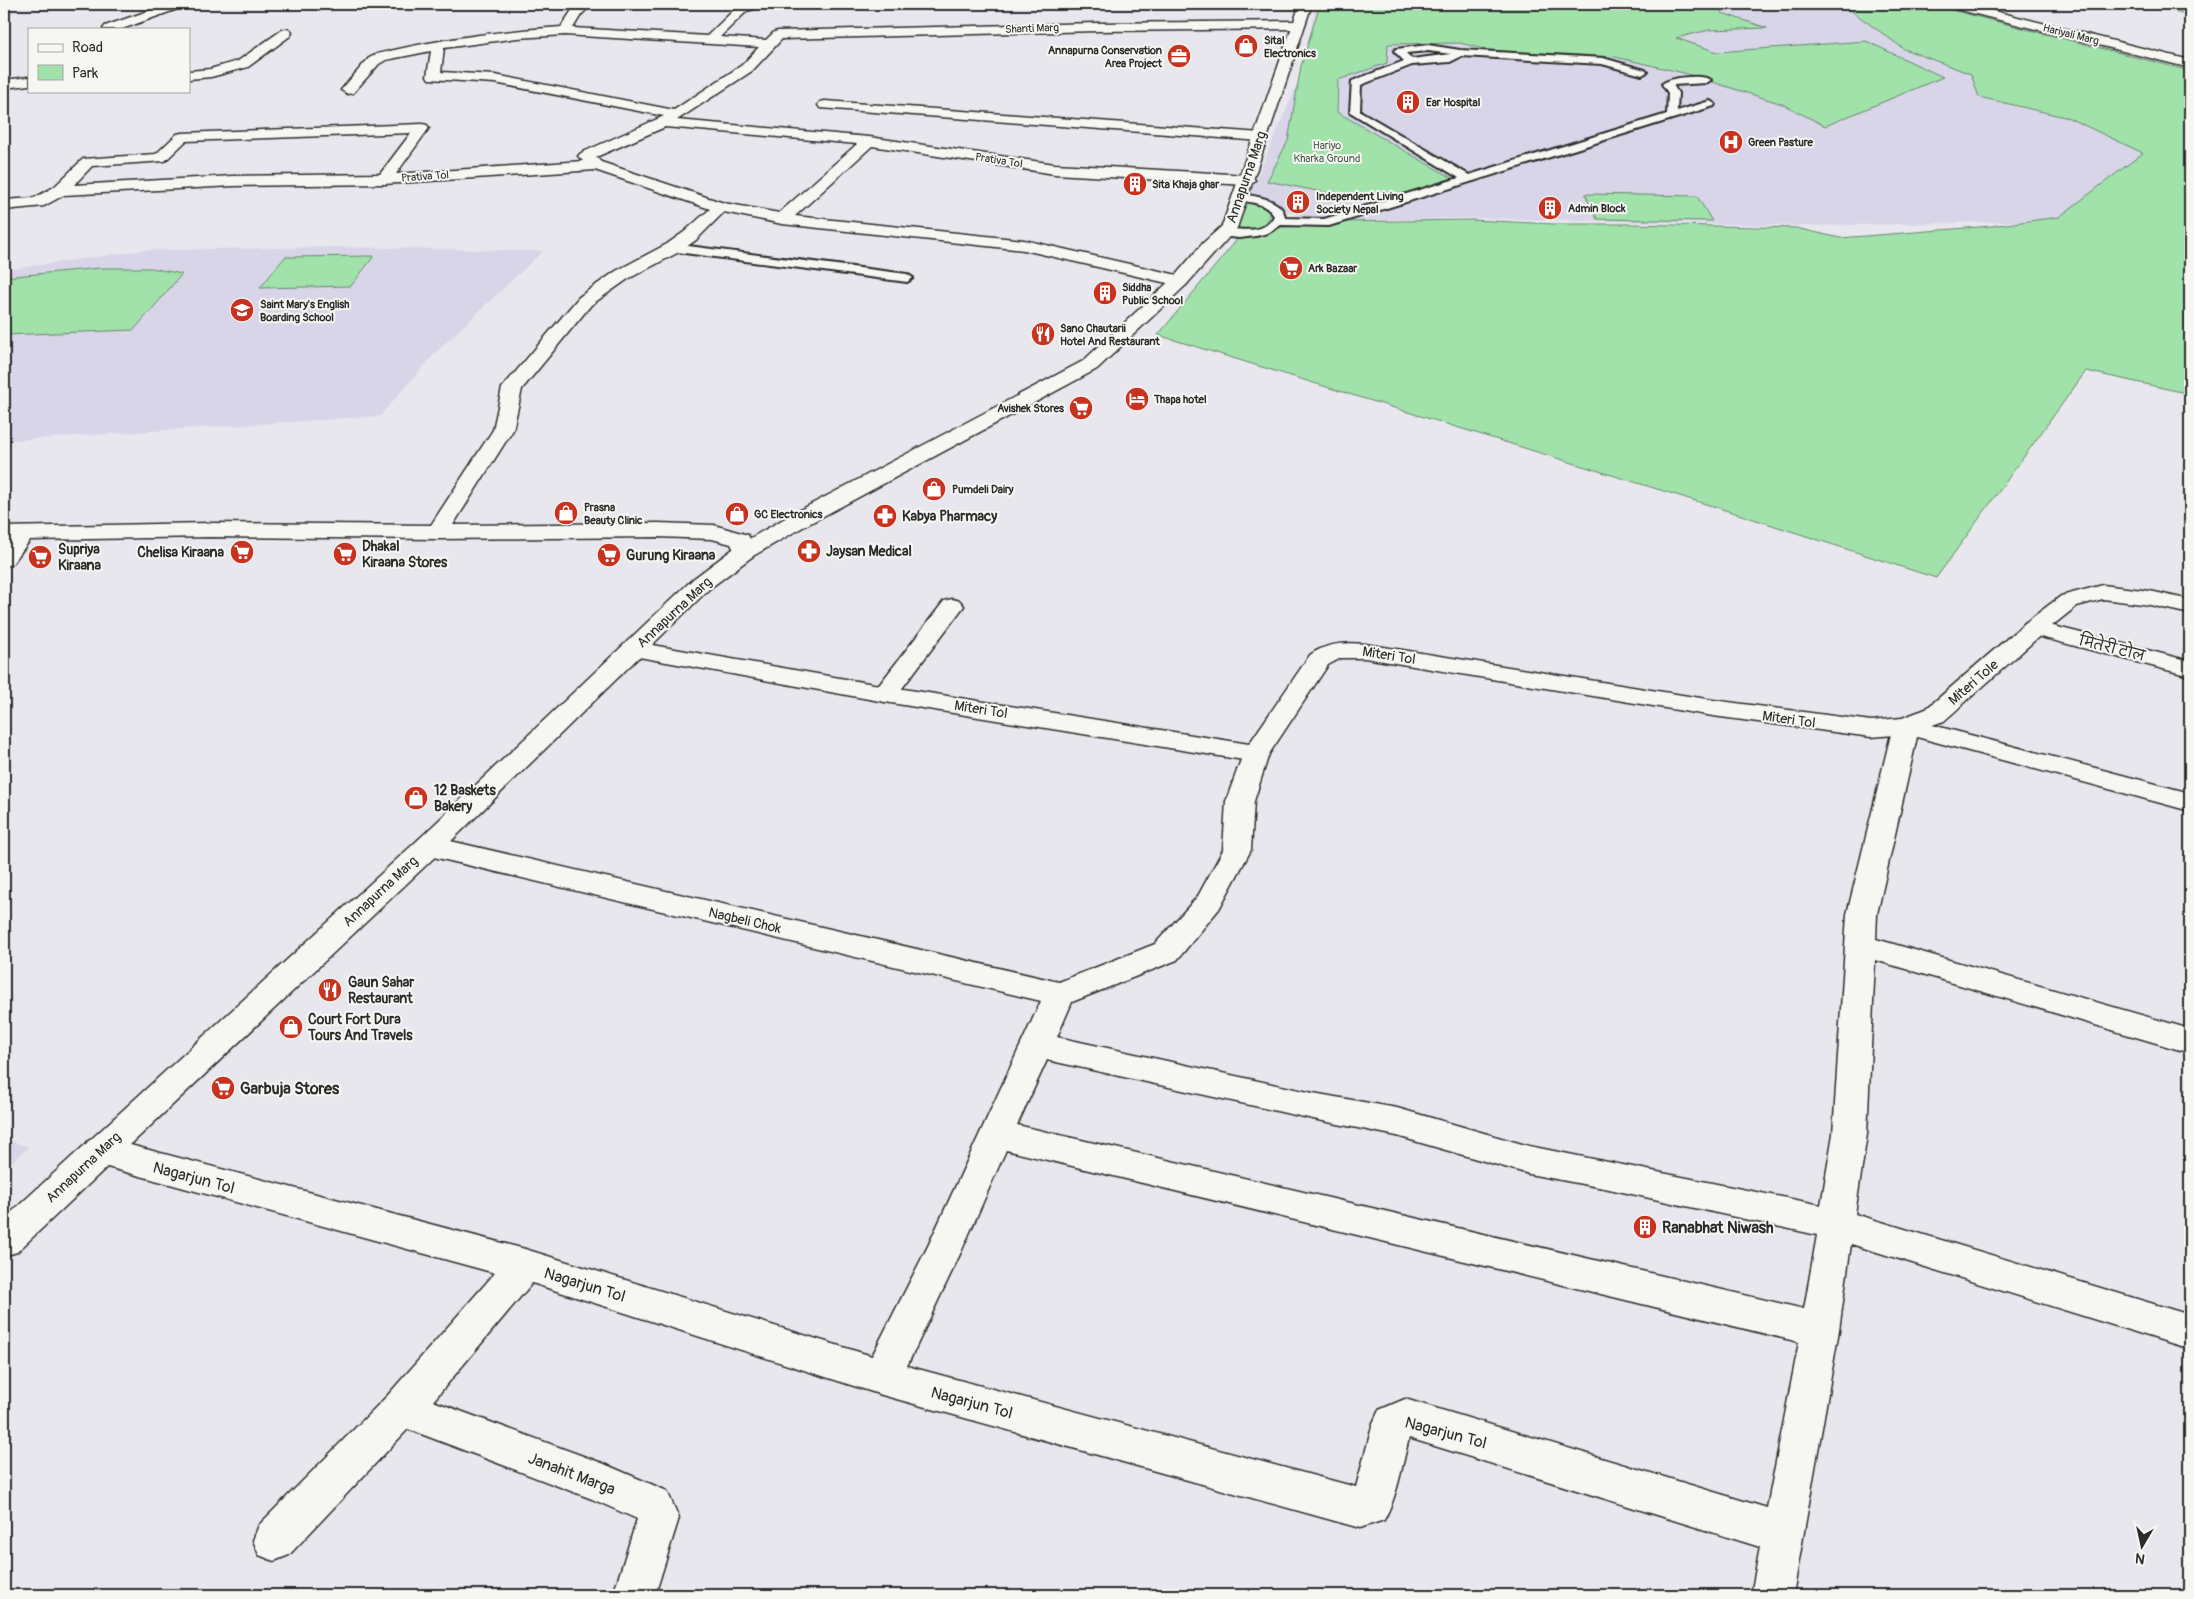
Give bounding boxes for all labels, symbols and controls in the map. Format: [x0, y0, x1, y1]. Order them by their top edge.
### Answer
street label: Shanti Marg [1005, 21, 1060, 36]
street label: Hariyali Marg [2042, 21, 2101, 48]
legend [28, 28, 190, 92]
shop icon: Sital Electronics [1233, 33, 1259, 59]
place label: Sital Electronics [1264, 34, 1316, 60]
text: Road [72, 38, 103, 57]
office icon: Annapurna Conservation Area Project [1166, 43, 1192, 69]
place label: Annapurna Conservation Area Project [1048, 44, 1163, 70]
text: Park [72, 64, 99, 83]
building icon: Ear Hospital [1395, 89, 1421, 115]
place label: Ear Hospital [1426, 96, 1481, 109]
street label: Annapurna Marg [1223, 129, 1270, 225]
hospital icon: Green Pasture [1718, 129, 1744, 155]
place label: Green Pasture [1748, 136, 1814, 149]
park label: Hariyo Kharka Ground [1294, 139, 1360, 165]
street label: Prativa Tol [974, 150, 1024, 171]
street label: Prativa Tol [401, 168, 449, 185]
building icon: Sita Khaja ghar [1122, 171, 1148, 197]
place label: Sita Khaja ghar [1152, 178, 1220, 191]
building icon: Independent Living Society Nepal [1285, 189, 1311, 215]
place label: Independent Living Society Nepal [1316, 190, 1404, 216]
building icon: Admin Block [1537, 195, 1563, 221]
place label: Admin Block [1568, 202, 1626, 215]
supermarket icon: Ark Bazaar [1278, 255, 1304, 281]
place label: Ark Bazaar [1308, 262, 1358, 275]
building icon: Siddha Public School [1092, 280, 1118, 306]
place label: Siddha Public School [1122, 281, 1184, 307]
school or university icon: Saint Mary's English Boarding School [229, 297, 255, 323]
place label: Saint Mary's English Boarding School [260, 298, 349, 324]
restaurant icon: Sano Chautarii Hotel And Restaurant [1030, 321, 1056, 347]
place label: Sano Chautarii Hotel And Restaurant [1060, 322, 1160, 348]
hotel icon: Thapa hotel [1124, 386, 1150, 412]
place label: Thapa hotel [1153, 393, 1207, 406]
supermarket icon: Avishek Stores [1068, 395, 1094, 421]
place label: Avishek Stores [997, 402, 1064, 415]
shop icon: Pumdeli Dairy [921, 476, 947, 502]
place label: Pumdeli Dairy [952, 483, 1014, 496]
shop icon: Prasna Beauty Clinic [553, 500, 579, 526]
place label: Prasna Beauty Clinic [584, 501, 643, 527]
shop icon: GC Electronics [724, 501, 750, 527]
pharmacy icon: Kabya Pharmacy [872, 503, 898, 529]
place label: GC Electronics [754, 508, 823, 521]
place label: Kabya Pharmacy [902, 508, 997, 525]
place label: Dhakal Kiraana Stores [362, 538, 448, 571]
pharmacy icon: Jaysan Medical [796, 538, 822, 564]
supermarket icon: Chelisa Kiraana [229, 539, 255, 565]
place label: Supriya Kiraana [58, 541, 101, 574]
supermarket icon: Dhakal Kiraana Stores [332, 541, 358, 567]
supermarket icon: Gurung Kiraana [596, 542, 622, 568]
place label: Jaysan Medical [826, 543, 912, 560]
supermarket icon: Supriya Kiraana [27, 544, 53, 570]
place label: Chelisa Kiraana [137, 544, 224, 561]
place label: Gurung Kiraana [626, 547, 716, 564]
street label: Annapurna Marg [633, 573, 715, 651]
street label: मितेरी टोल [2076, 627, 2148, 665]
street label: Miteri Tol [1361, 643, 1417, 668]
street label: Miteri Tole [1945, 656, 2002, 709]
street label: Miteri Tol [953, 697, 1009, 722]
street label: Miteri Tol [1761, 707, 1817, 732]
place label: 12 Baskets Bakery [434, 782, 496, 815]
shop icon: 12 Baskets Bakery [403, 785, 429, 811]
street label: Annapurna Marg [339, 852, 421, 930]
street label: Nagbeli Chok [707, 904, 783, 937]
place label: Gaun Sahar Restaurant [348, 974, 415, 1007]
restaurant icon: Gaun Sahar Restaurant [317, 977, 343, 1003]
place label: Court Fort Dura Tours And Travels [307, 1011, 413, 1044]
shop icon: Court Fort Dura Tours And Travels [278, 1014, 304, 1040]
supermarket icon: Garbuja Stores [210, 1075, 236, 1101]
place label: Garbuja Stores [240, 1079, 340, 1099]
street label: Annapurna Marg [42, 1128, 124, 1206]
street label: Nagarjun Tol [151, 1157, 237, 1198]
building icon: Ranabhat Niwash [1632, 1214, 1658, 1240]
place label: Ranabhat Niwash [1662, 1218, 1774, 1238]
street label: Nagarjun Tol [542, 1263, 628, 1307]
street label: Nagarjun Tol [929, 1382, 1015, 1423]
street label: Nagarjun Tol [1403, 1412, 1489, 1453]
street label: Janahit Marga [525, 1448, 618, 1500]
north arrow [2116, 1522, 2166, 1572]
text: N [2134, 1549, 2146, 1567]

